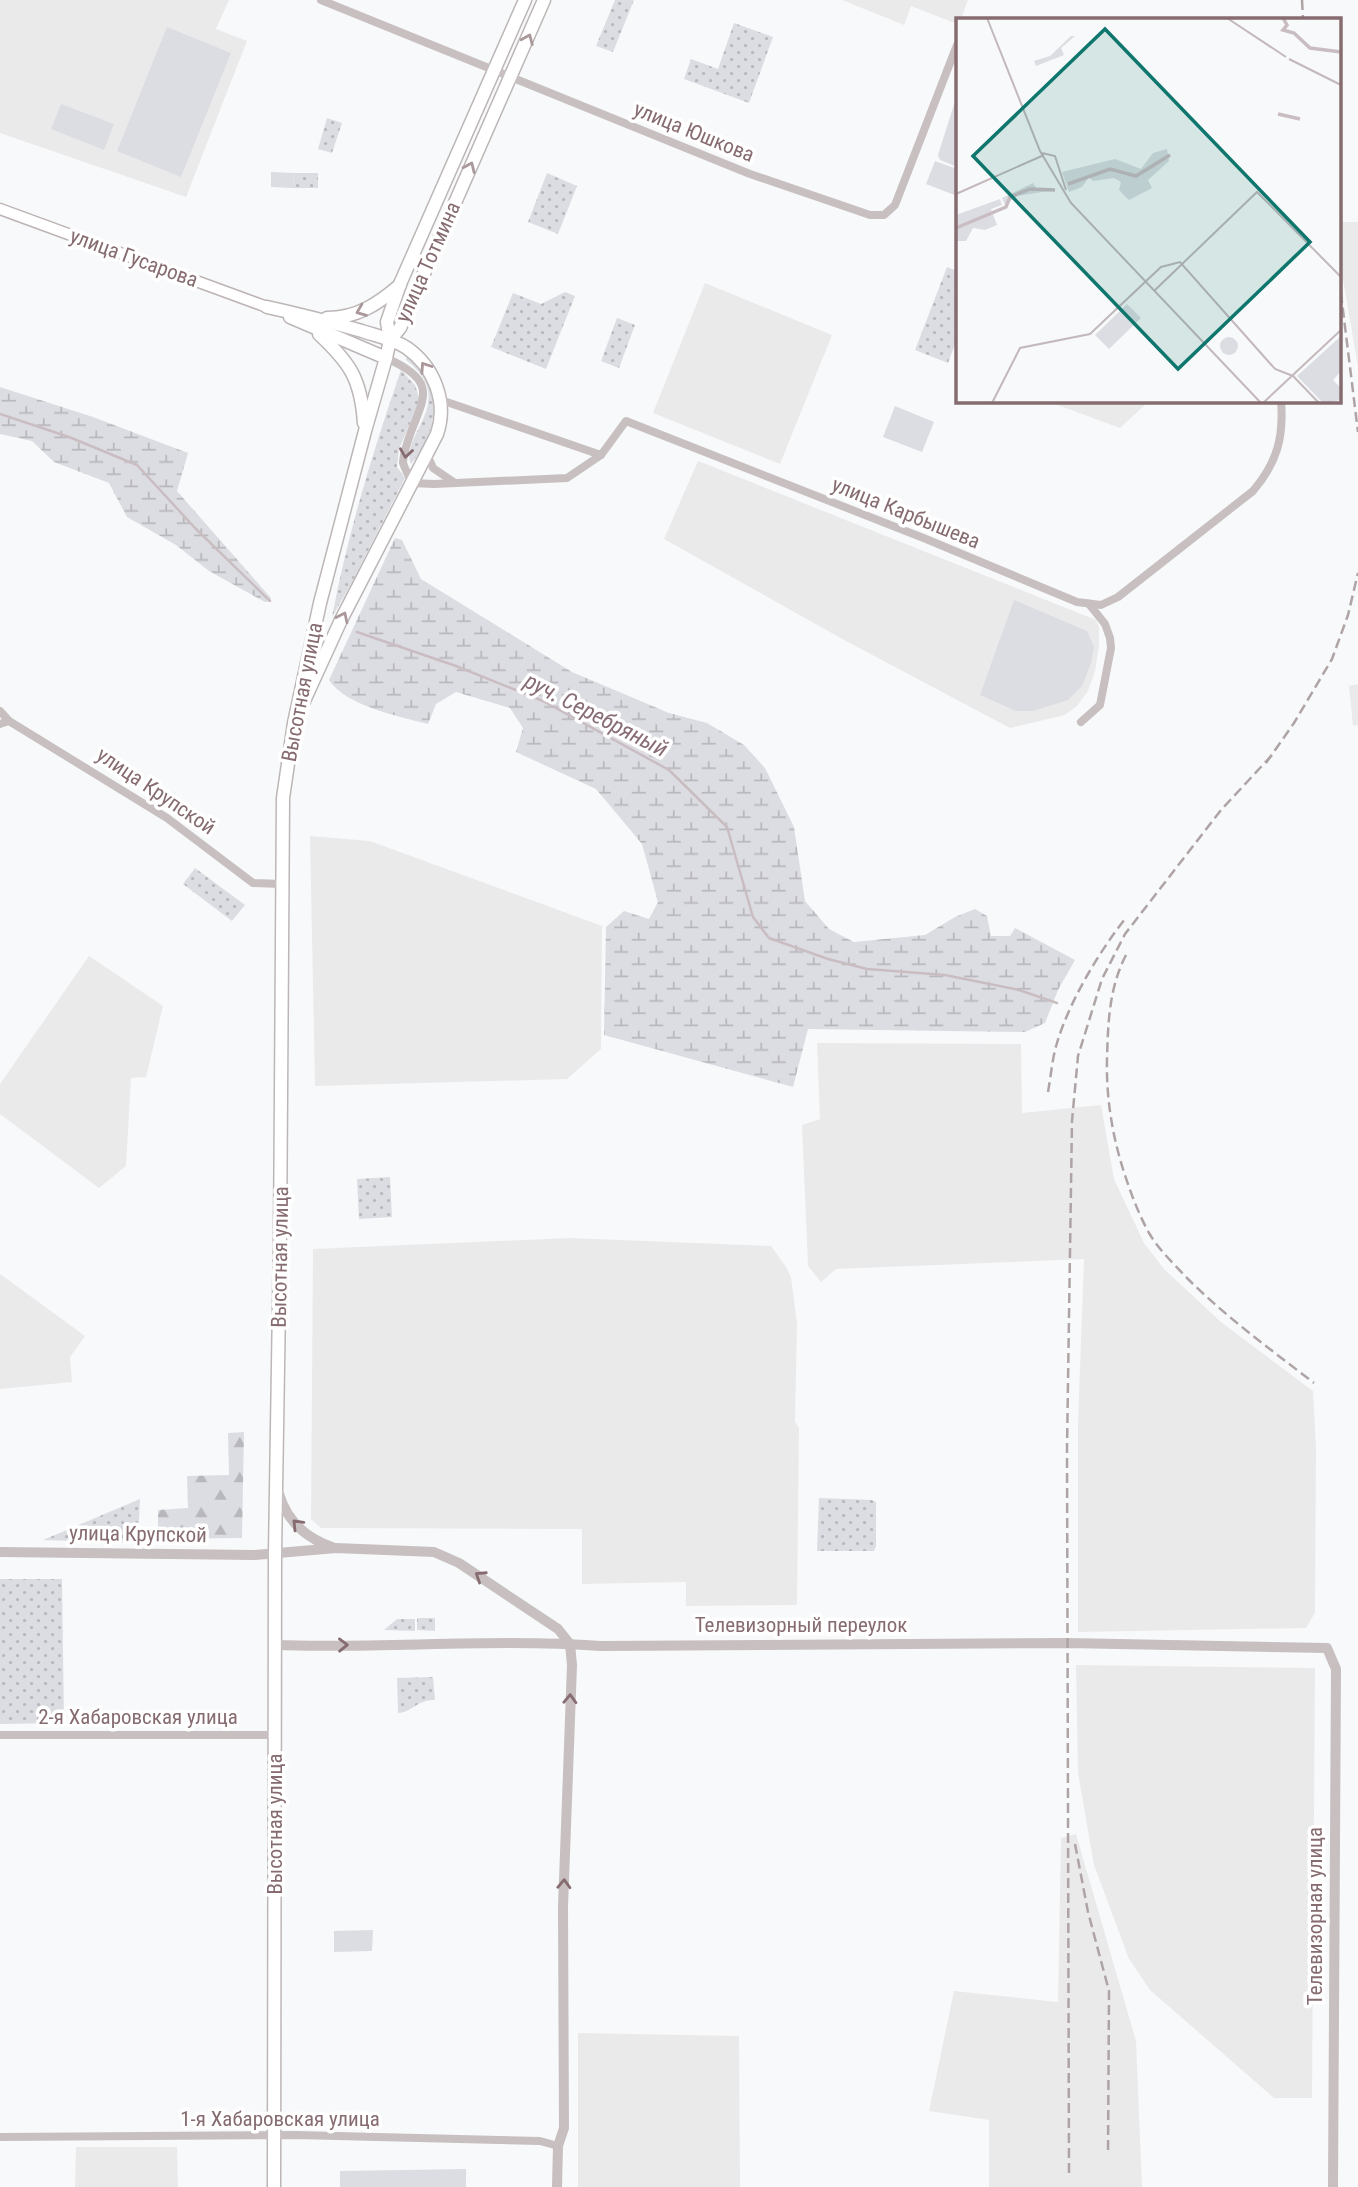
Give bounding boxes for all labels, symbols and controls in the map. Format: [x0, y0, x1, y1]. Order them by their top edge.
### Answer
inset map [956, 18, 1340, 402]
one-way arrow [519, 34, 533, 46]
street label: улица Юшкова [630, 97, 758, 167]
one-way arrow [462, 162, 476, 174]
street label: улица Тотмина [391, 198, 465, 326]
street label: улица Гусарова [67, 224, 201, 292]
one-way arrow [356, 302, 368, 316]
one-way arrow [420, 362, 433, 375]
one-way arrow [399, 447, 414, 459]
street label: улица Карбышева [828, 472, 984, 554]
one-way arrow [335, 612, 349, 624]
street label: Высотная улица [277, 620, 327, 764]
water label: руч. Серебряный [519, 667, 672, 763]
street label: улица Крупской [92, 743, 220, 839]
street label: Высотная улица [267, 1186, 293, 1328]
one-way arrow [292, 1520, 305, 1533]
street label: улица Крупской [69, 1521, 207, 1547]
one-way arrow [475, 1572, 488, 1585]
street label: Телевизорный переулок [695, 1613, 907, 1637]
one-way arrow [338, 1637, 349, 1652]
one-way arrow [563, 1693, 578, 1704]
street label: 2-я Хабаровская улица [38, 1705, 238, 1729]
street label: Высотная улица [263, 1753, 287, 1895]
street label: Телевизорная улица [1303, 1827, 1327, 2005]
one-way arrow [556, 1878, 571, 1889]
street label: 1-я Хабаровская улица [180, 2107, 380, 2131]

